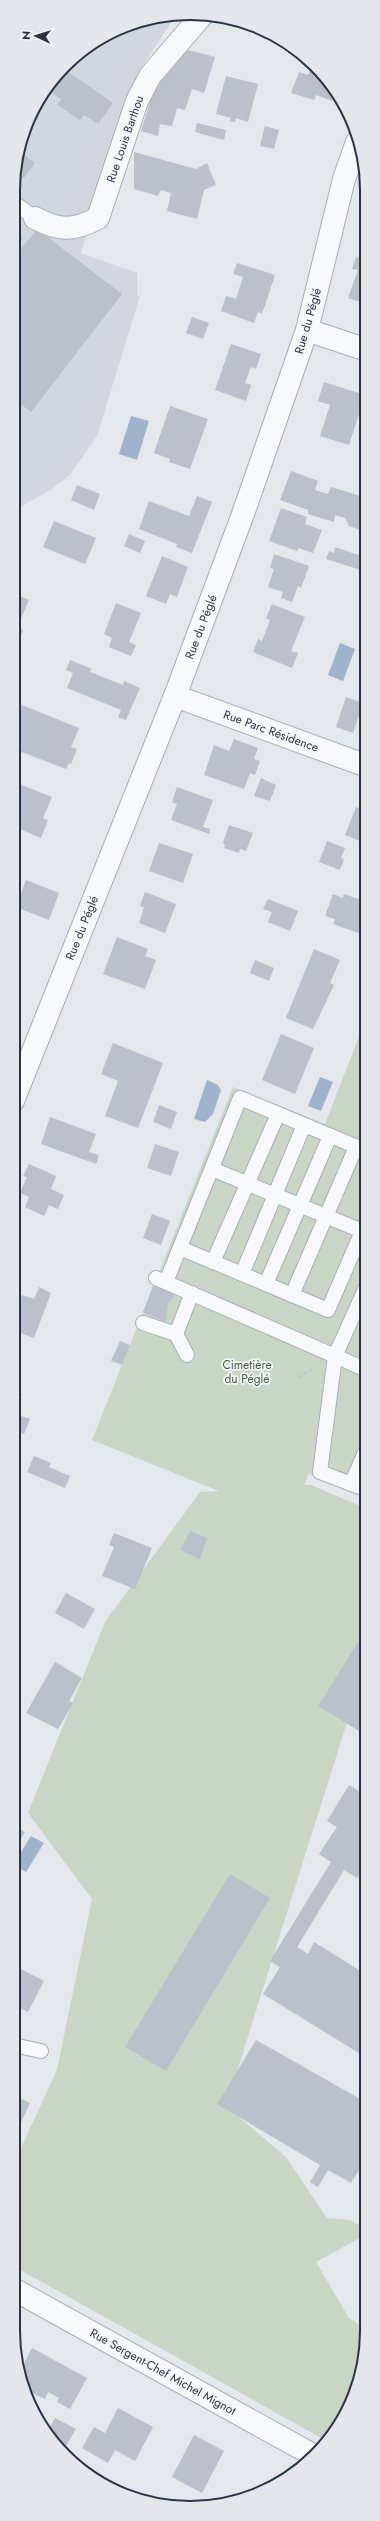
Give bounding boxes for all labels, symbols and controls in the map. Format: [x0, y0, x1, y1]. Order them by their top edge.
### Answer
north arrow [16, 16, 56, 56]
text: N [18, 30, 34, 40]
street label: Rue Louis Barthou [102, 93, 148, 185]
street label: Rue du Péglé [290, 286, 326, 356]
street label: Rue du Péglé [180, 592, 222, 662]
street label: Rue Parc Résidence [221, 705, 321, 757]
street label: Rue du Péglé [61, 893, 103, 963]
park label: Cimetière du Péglé [222, 1356, 272, 1388]
street label: Rue Sergent-Chef Michel Mignot [87, 2324, 240, 2420]

